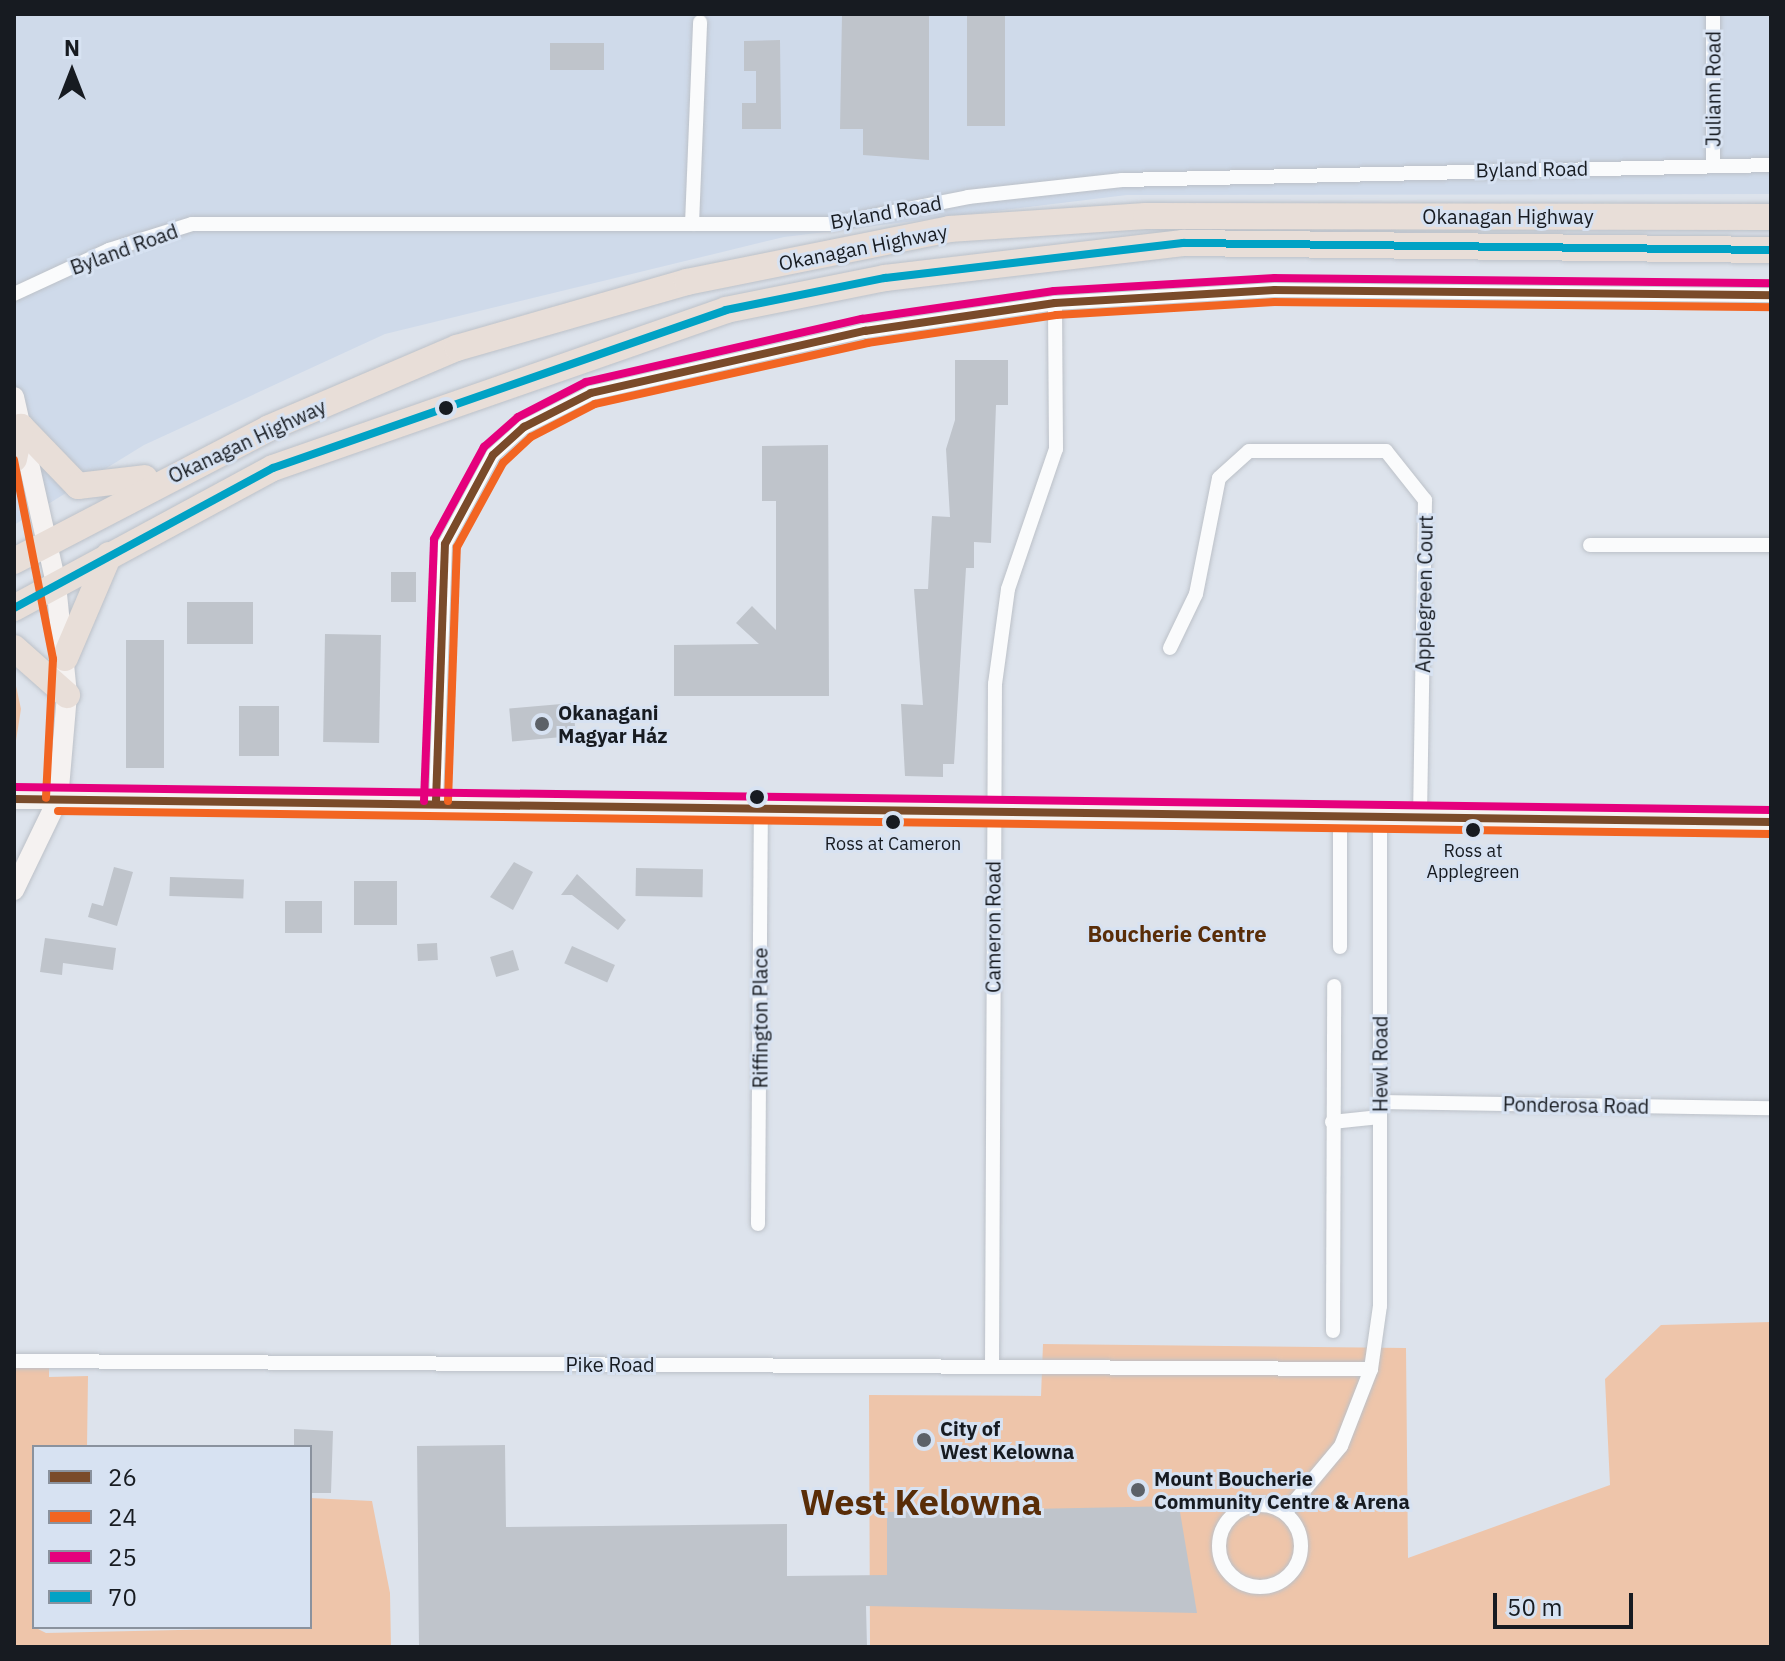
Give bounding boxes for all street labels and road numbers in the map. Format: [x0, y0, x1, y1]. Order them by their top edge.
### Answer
street label: Juliann Road [1701, 31, 1725, 147]
street label: Byland Road [1475, 156, 1589, 182]
street label: Byland Road [828, 190, 944, 234]
street label: Okanagan Highway [1422, 204, 1594, 228]
street label: Byland Road [67, 218, 181, 280]
street label: Okanagan Highway [777, 219, 949, 275]
street label: Okanagan Highway [164, 394, 330, 488]
street label: Applegreen Court [1411, 515, 1437, 673]
street label: Cameron Road [981, 861, 1005, 993]
street label: Riffington Place [748, 948, 772, 1088]
street label: Hewl Road [1368, 1016, 1392, 1112]
street label: Ponderosa Road [1503, 1092, 1649, 1118]
street label: Pike Road [566, 1352, 654, 1376]

